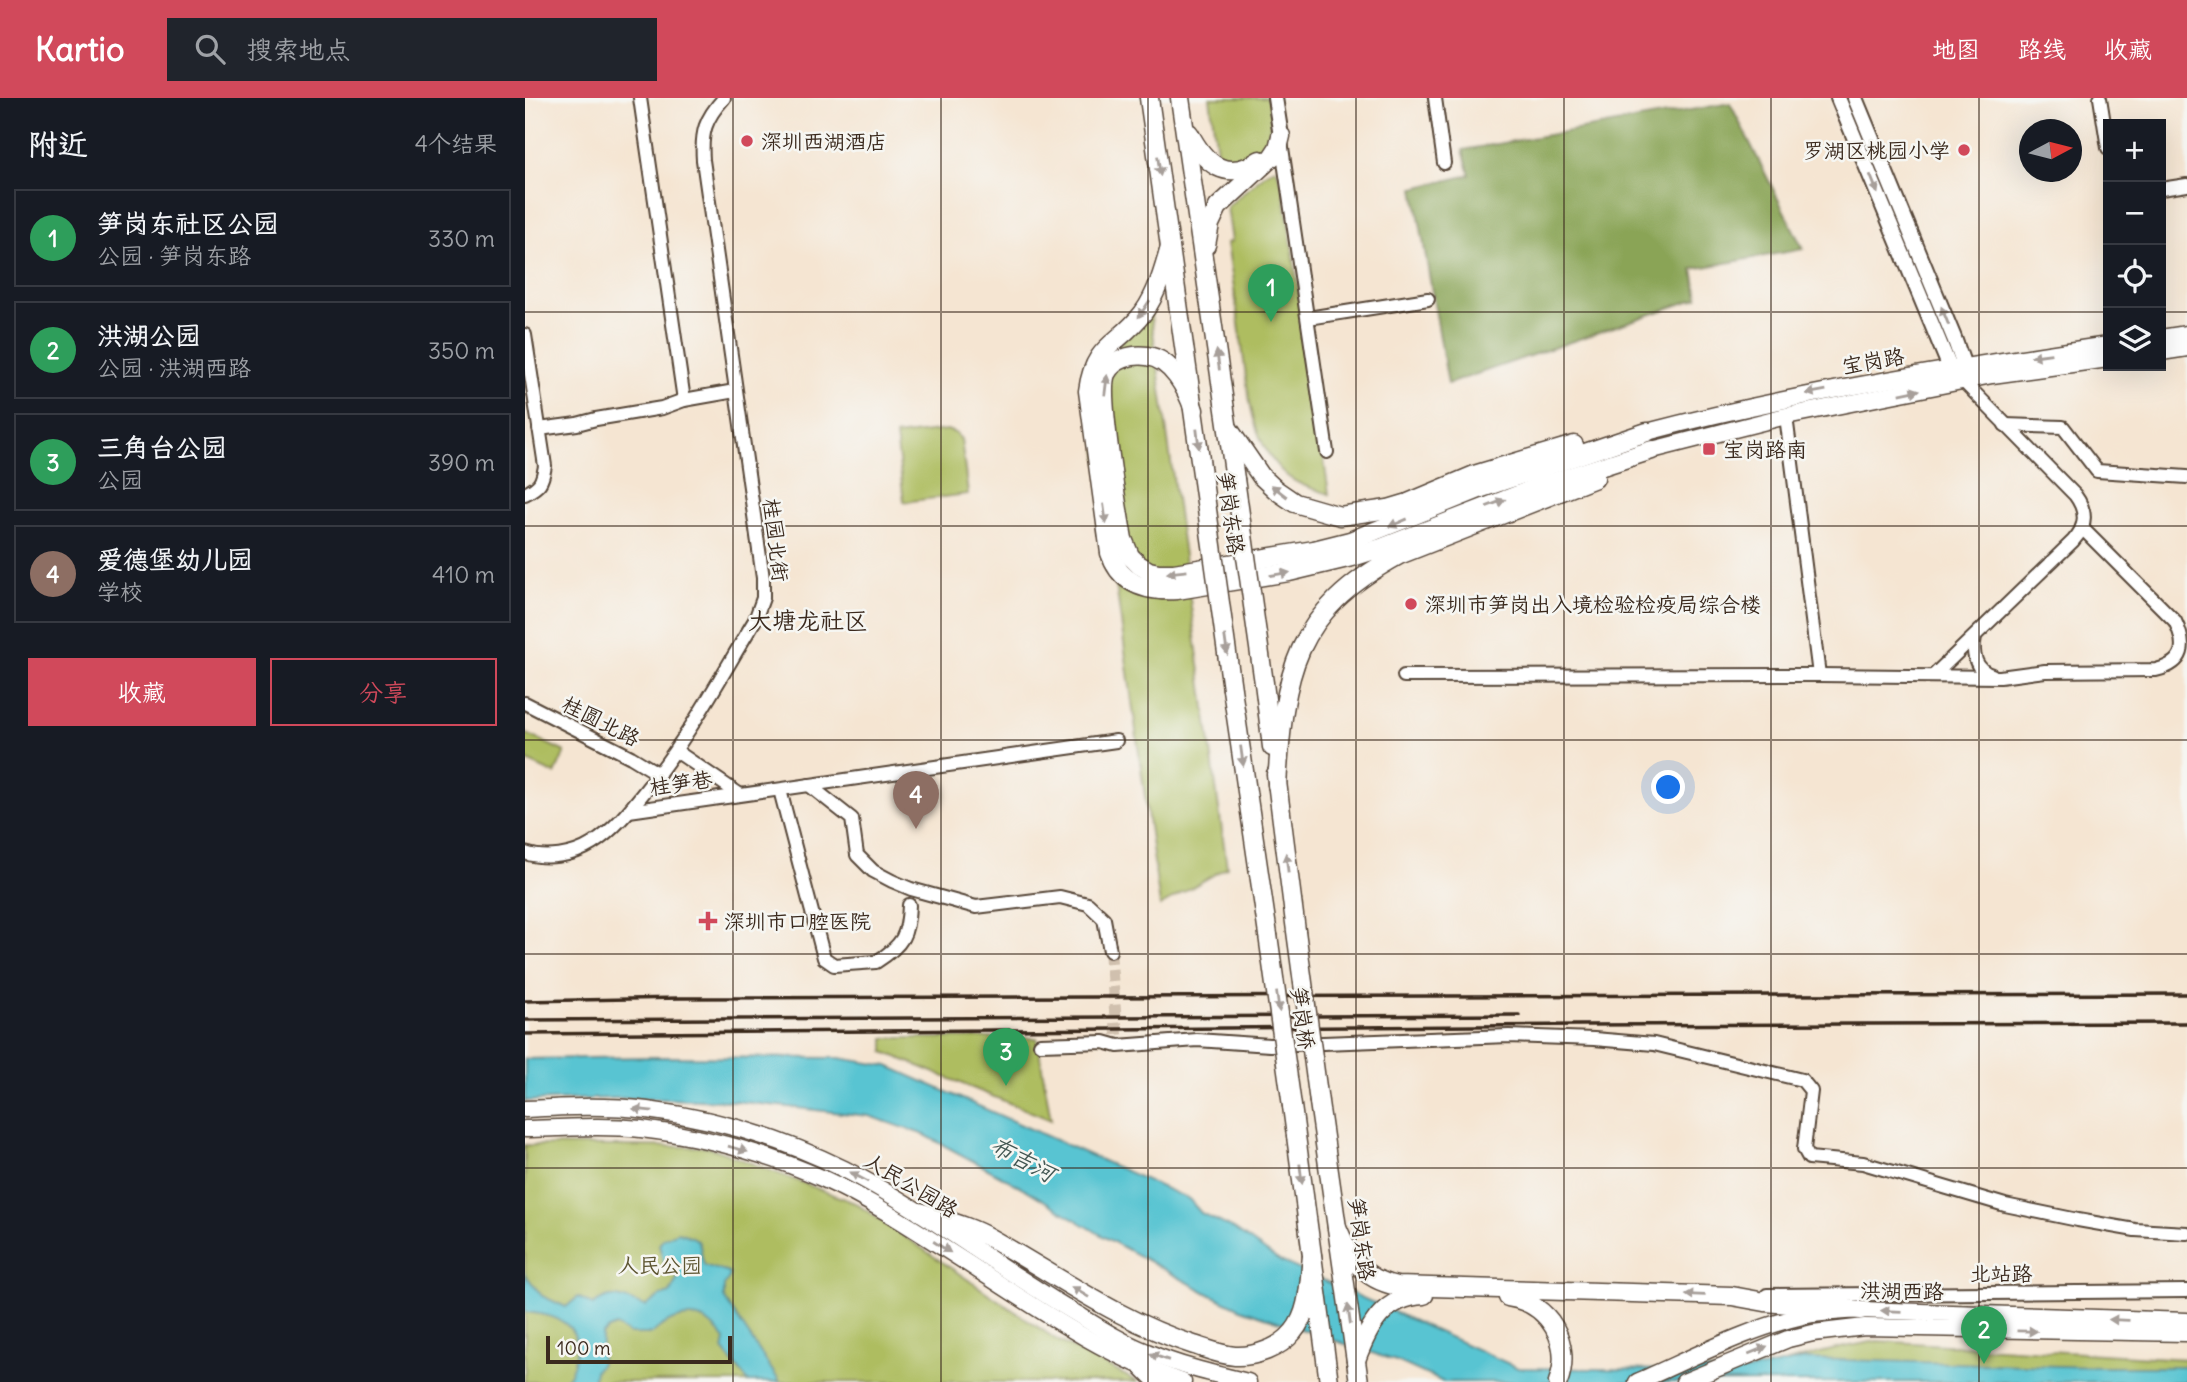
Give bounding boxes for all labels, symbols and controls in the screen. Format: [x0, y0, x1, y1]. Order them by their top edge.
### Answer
search box [167, 18, 657, 81]
text: Kartio [35, 28, 125, 70]
icon: search [191, 30, 229, 68]
text: 搜索地点 [247, 33, 351, 66]
text: 地图 [1932, 34, 1980, 64]
text: 路线 [2018, 34, 2066, 64]
text: 收藏 [2104, 34, 2152, 64]
north arrow [2019, 119, 2082, 182]
map controls [2103, 119, 2166, 371]
button: + [2103, 119, 2166, 182]
text: 附近 [28, 125, 88, 163]
place label: 深圳西湖酒店 [761, 128, 887, 155]
text: 4个结果 [415, 129, 497, 158]
marker: 深圳西湖酒店 [739, 133, 755, 149]
place label: 罗湖区桃园小学 [1803, 137, 1950, 164]
marker: 罗湖区桃园小学 [1956, 142, 1972, 158]
one-way arrow [1154, 155, 1165, 177]
one-way arrow [1868, 173, 1879, 194]
button: − [2103, 182, 2166, 245]
text: 笋岗东社区公园 [97, 207, 279, 240]
text: 1 [48, 224, 58, 253]
text: 330 m [428, 224, 495, 253]
text: 公园 · 笋岗东路 [97, 241, 251, 270]
button: locate [2103, 245, 2166, 308]
pin: 1 [1248, 264, 1294, 322]
one-way arrow [1138, 299, 1151, 319]
one-way arrow [1939, 306, 1950, 327]
button: layers [2103, 308, 2166, 371]
text: 洪湖公园 [97, 319, 201, 352]
text: 2 [47, 336, 59, 365]
text: 350 m [428, 336, 495, 365]
street label: 宝岗路 [1840, 342, 1906, 380]
one-way arrow [1212, 349, 1223, 371]
one-way arrow [2030, 350, 2052, 361]
text: 公园 · 洪湖西路 [97, 353, 251, 382]
one-way arrow [1101, 374, 1112, 396]
one-way arrow [1805, 387, 1827, 398]
one-way arrow [1899, 387, 1921, 398]
one-way arrow [1193, 428, 1204, 450]
text: 三角台公园 [97, 431, 227, 464]
place label: 宝岗路南 [1723, 436, 1807, 463]
marker: 宝岗路南 [1701, 441, 1717, 457]
text: 3 [46, 448, 60, 477]
text: 390 m [428, 448, 495, 477]
text: 公园 [97, 465, 143, 494]
street label: 笋岗东路 [1212, 470, 1250, 556]
one-way arrow [1270, 484, 1288, 498]
street label: 桂园北街 [757, 497, 795, 583]
one-way arrow [1485, 497, 1506, 508]
one-way arrow [1100, 503, 1111, 525]
one-way arrow [1388, 517, 1409, 528]
text: 爱德堡幼儿园 [97, 543, 253, 576]
text: 4 [46, 560, 60, 589]
text: 410 m [432, 560, 495, 589]
one-way arrow [1166, 567, 1188, 578]
one-way arrow [1269, 568, 1291, 579]
text: 学校 [97, 577, 143, 606]
place label: 深圳市笋岗出入境检验检疫局综合楼 [1425, 591, 1761, 618]
marker: 深圳市笋岗出入境检验检疫局综合楼 [1403, 596, 1419, 612]
district label: 大塘龙社区 [748, 605, 868, 635]
one-way arrow [1221, 634, 1232, 656]
button: 收藏 [28, 658, 256, 726]
button: 分享 [270, 658, 497, 726]
street label: 桂圆北路 [557, 690, 645, 752]
one-way arrow [1237, 745, 1248, 767]
street label: 桂笋巷 [648, 765, 714, 801]
your location [1651, 770, 1685, 804]
pin: 4 [893, 771, 939, 829]
one-way arrow [1282, 852, 1293, 874]
place label: 深圳市口腔医院 [724, 908, 871, 935]
marker: 深圳市口腔医院 [698, 911, 718, 931]
street label: 笋岗桥 [1285, 985, 1321, 1051]
one-way arrow [1272, 992, 1283, 1014]
pin: 3 [983, 1028, 1029, 1086]
one-way arrow [632, 1104, 654, 1115]
water label: 布吉河 [986, 1130, 1064, 1190]
one-way arrow [728, 1145, 749, 1155]
street label: 人民公园路 [859, 1146, 963, 1224]
one-way arrow [1295, 1163, 1306, 1185]
one-way arrow [849, 1172, 869, 1183]
street label: 笋岗东路 [1343, 1196, 1381, 1282]
one-way arrow [933, 1240, 951, 1254]
park label: 人民公园 [618, 1252, 702, 1279]
street label: 北站路 [1970, 1260, 2033, 1287]
street label: 洪湖西路 [1860, 1277, 1944, 1305]
one-way arrow [1070, 1286, 1089, 1298]
one-way arrow [1684, 1290, 1706, 1301]
one-way arrow [1344, 1303, 1355, 1325]
one-way arrow [1880, 1306, 1902, 1317]
pin: 2 [1961, 1306, 2007, 1364]
one-way arrow [2108, 1314, 2130, 1325]
one-way arrow [2016, 1325, 2038, 1337]
scale bar [546, 1333, 731, 1365]
text: 100 m [557, 1336, 611, 1360]
one-way arrow [1748, 1345, 1769, 1356]
one-way arrow [1149, 1351, 1170, 1362]

